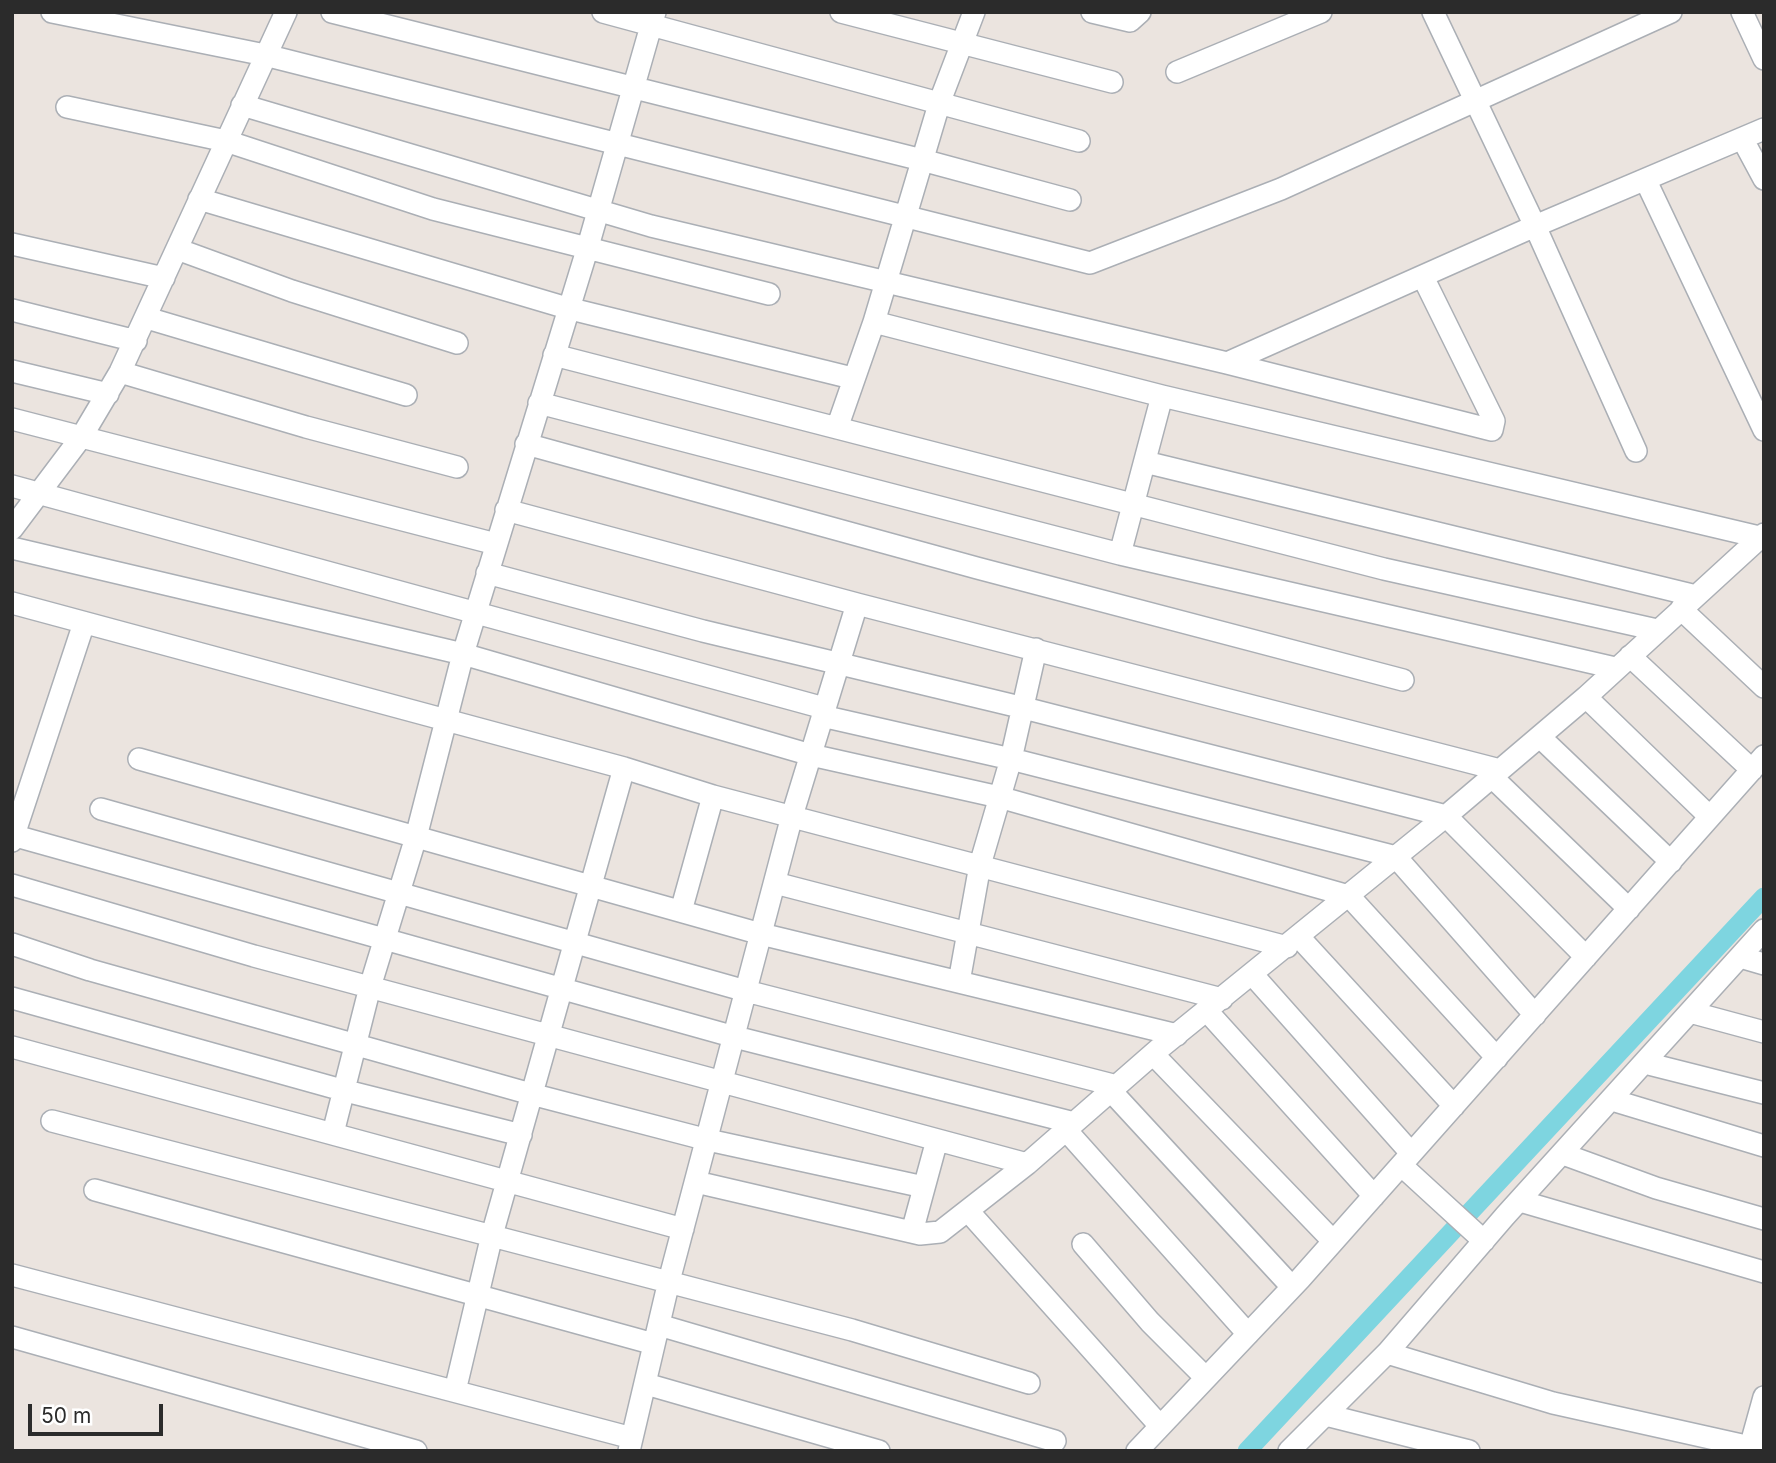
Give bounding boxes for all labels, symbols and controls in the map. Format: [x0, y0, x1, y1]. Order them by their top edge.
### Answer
scale bar [32, 1390, 166, 1434]
text: 50 m [41, 1403, 91, 1428]

